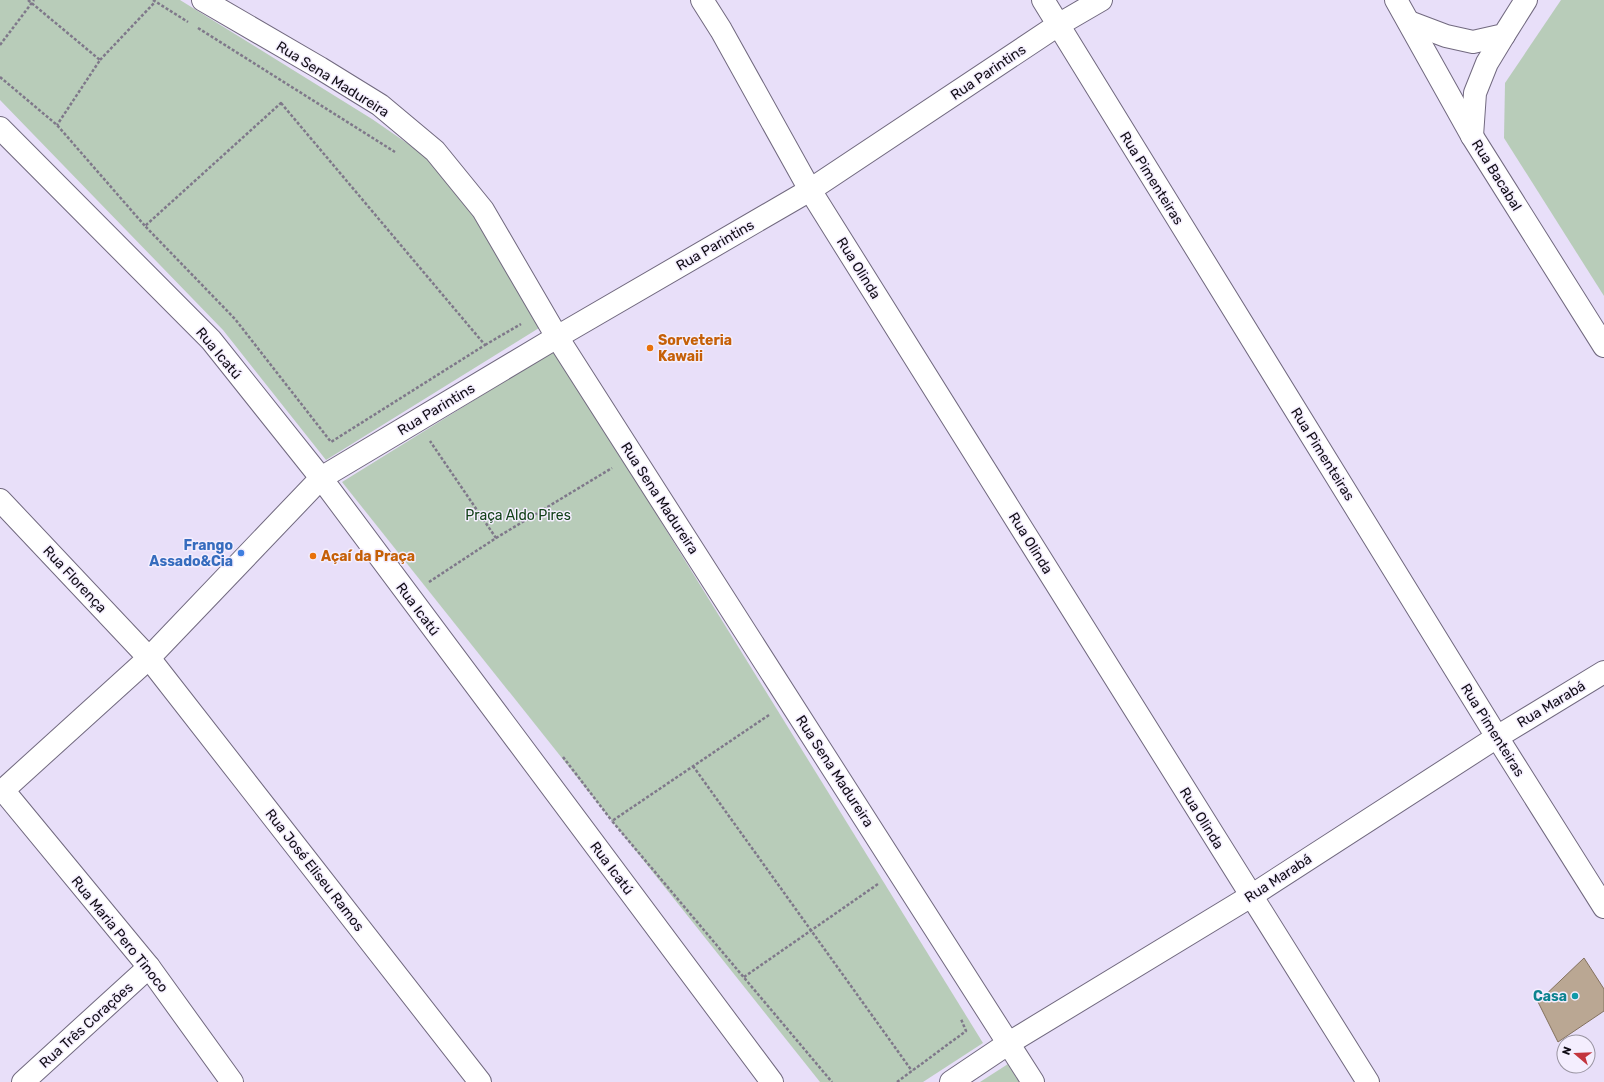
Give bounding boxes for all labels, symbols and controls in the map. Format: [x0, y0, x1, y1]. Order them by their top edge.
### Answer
street label: Rua Sena Madureira [273, 38, 392, 121]
street label: Rua Parintins [947, 41, 1029, 104]
street label: Rua Pimenteiras [1116, 129, 1187, 228]
street label: Rua Bacabal [1468, 137, 1525, 214]
street label: Rua Parintins [673, 216, 757, 275]
street label: Rua Olinda [833, 234, 884, 302]
street label: Rua Icatú [192, 324, 245, 382]
place label: Sorveteria Kawaii [658, 332, 732, 365]
marker: Sorveteria Kawaii [645, 343, 655, 353]
street label: Rua Parintins [395, 380, 478, 439]
street label: Rua Pimenteiras [1287, 405, 1358, 504]
street label: Rua Sena Madureira [617, 439, 702, 557]
park label: Praça Aldo Pires [465, 507, 571, 524]
street label: Rua Olinda [1005, 509, 1056, 577]
place label: Frango Assado&Cia [149, 537, 233, 570]
street label: Rua Florença [39, 542, 110, 616]
marker: Frango Assado&Cia [236, 548, 246, 558]
place label: Açaí da Praça [321, 548, 415, 565]
marker: Açaí da Praça [308, 551, 318, 561]
street label: Rua Icatú [392, 579, 443, 639]
street label: Rua Marabá [1514, 677, 1588, 731]
street label: Rua Pimenteiras [1457, 681, 1528, 780]
street label: Rua Sena Madureira [792, 712, 877, 830]
street label: Rua Olinda [1176, 784, 1227, 852]
street label: Rua José Eliseu Ramos [262, 806, 368, 935]
street label: Rua Icatú [586, 838, 637, 898]
street label: Rua Marabá [1242, 850, 1315, 906]
street label: Rua Maria Pero Tinoco [68, 873, 172, 996]
street label: Rua Três Corações [36, 979, 137, 1072]
place label: Casa [1533, 988, 1567, 1005]
marker: Casa [1570, 991, 1580, 1001]
north arrow [1556, 1034, 1596, 1074]
text: N [1560, 1045, 1574, 1057]

